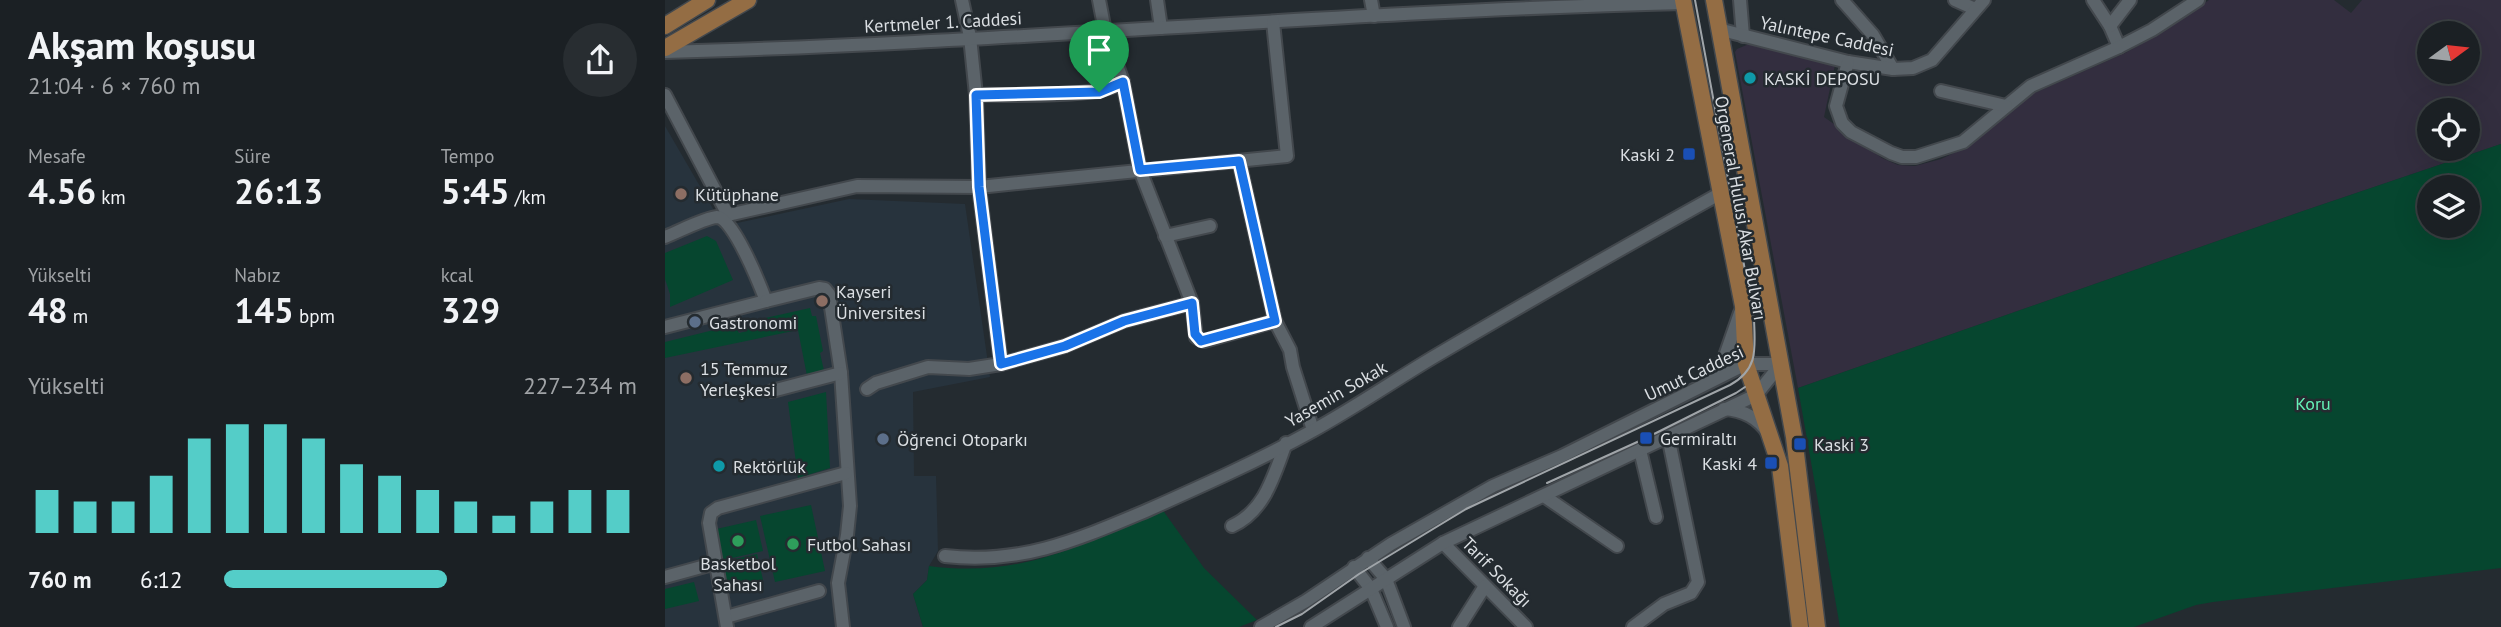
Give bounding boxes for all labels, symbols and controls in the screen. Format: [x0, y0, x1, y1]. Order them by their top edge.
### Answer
street label: Kertmeler 1. Caddesi [864, 6, 1022, 38]
street label: Yalıntepe Caddesi [1758, 11, 1896, 61]
text: Akşam koşusu [28, 20, 256, 69]
pin [1069, 20, 1129, 92]
north arrow [2417, 21, 2480, 84]
map controls [2417, 21, 2480, 238]
button: share [563, 23, 637, 97]
icon: arrive [1080, 31, 1118, 69]
place label: KASKİ DEPOSU [1764, 67, 1880, 90]
marker: KASKİ DEPOSU [1742, 70, 1758, 86]
text: 21:04 · 6 × 760 m [28, 71, 200, 100]
street label: Orgeneral Hulusi Akar Bulvarı [1710, 94, 1772, 322]
button: locate [2417, 98, 2480, 161]
place label: Kaski 2 [1620, 143, 1675, 166]
text: Mesafe [28, 144, 86, 168]
text: Süre [234, 144, 271, 168]
text: Tempo [441, 144, 494, 168]
marker: Kaski 2 [1681, 146, 1697, 162]
text: 4.56 [28, 168, 96, 214]
text: 26:13 [234, 168, 323, 214]
text: 5:45 [441, 168, 510, 214]
button: layers [2417, 175, 2480, 238]
place label: Kütüphane [695, 183, 779, 206]
text: km [96, 185, 126, 209]
text: /km [510, 185, 546, 209]
marker: Kütüphane [673, 186, 689, 202]
text: Yükselti [28, 263, 92, 287]
text: Nabız [234, 263, 280, 287]
text: kcal [441, 263, 473, 287]
place label: Kayseri Üniversitesi [836, 280, 926, 324]
text: 48 [28, 287, 68, 333]
text: 145 [234, 287, 294, 333]
text: 329 [441, 287, 500, 333]
marker: Kayseri Üniversitesi [814, 293, 830, 309]
text: m [68, 304, 88, 328]
text: bpm [294, 304, 335, 328]
place label: Gastronomi [709, 311, 797, 334]
marker: Gastronomi [687, 314, 703, 330]
street label: Umut Caddesi [1641, 340, 1747, 406]
street label: Yasemin Sokak [1281, 355, 1391, 432]
place label: 15 Temmuz Yerleşkesi [700, 357, 788, 401]
marker: 15 Temmuz Yerleşkesi [678, 370, 694, 386]
text: Yükselti [28, 371, 105, 400]
text: 227–234 m [523, 371, 637, 400]
park label: Koru [2295, 392, 2331, 415]
place label: Germiraltı [1660, 427, 1737, 450]
place label: Öğrenci Otoparkı [897, 428, 1028, 451]
marker: Germiraltı [1638, 430, 1654, 446]
marker: Öğrenci Otoparkı [875, 431, 891, 447]
place label: Kaski 3 [1814, 433, 1869, 456]
marker: Kaski 3 [1792, 436, 1808, 452]
place label: Kaski 4 [1702, 452, 1757, 475]
place label: Rektörlük [733, 455, 806, 478]
marker: Kaski 4 [1763, 455, 1779, 471]
marker: Rektörlük [711, 458, 727, 474]
street label: Tarif Sokağı [1457, 532, 1537, 612]
marker: Basketbol Sahası [730, 533, 746, 549]
place label: Futbol Sahası [807, 533, 911, 556]
marker: Futbol Sahası [785, 536, 801, 552]
place label: Basketbol Sahası [700, 552, 776, 596]
text: 760 m [28, 565, 91, 594]
text: 6:12 [140, 565, 183, 594]

